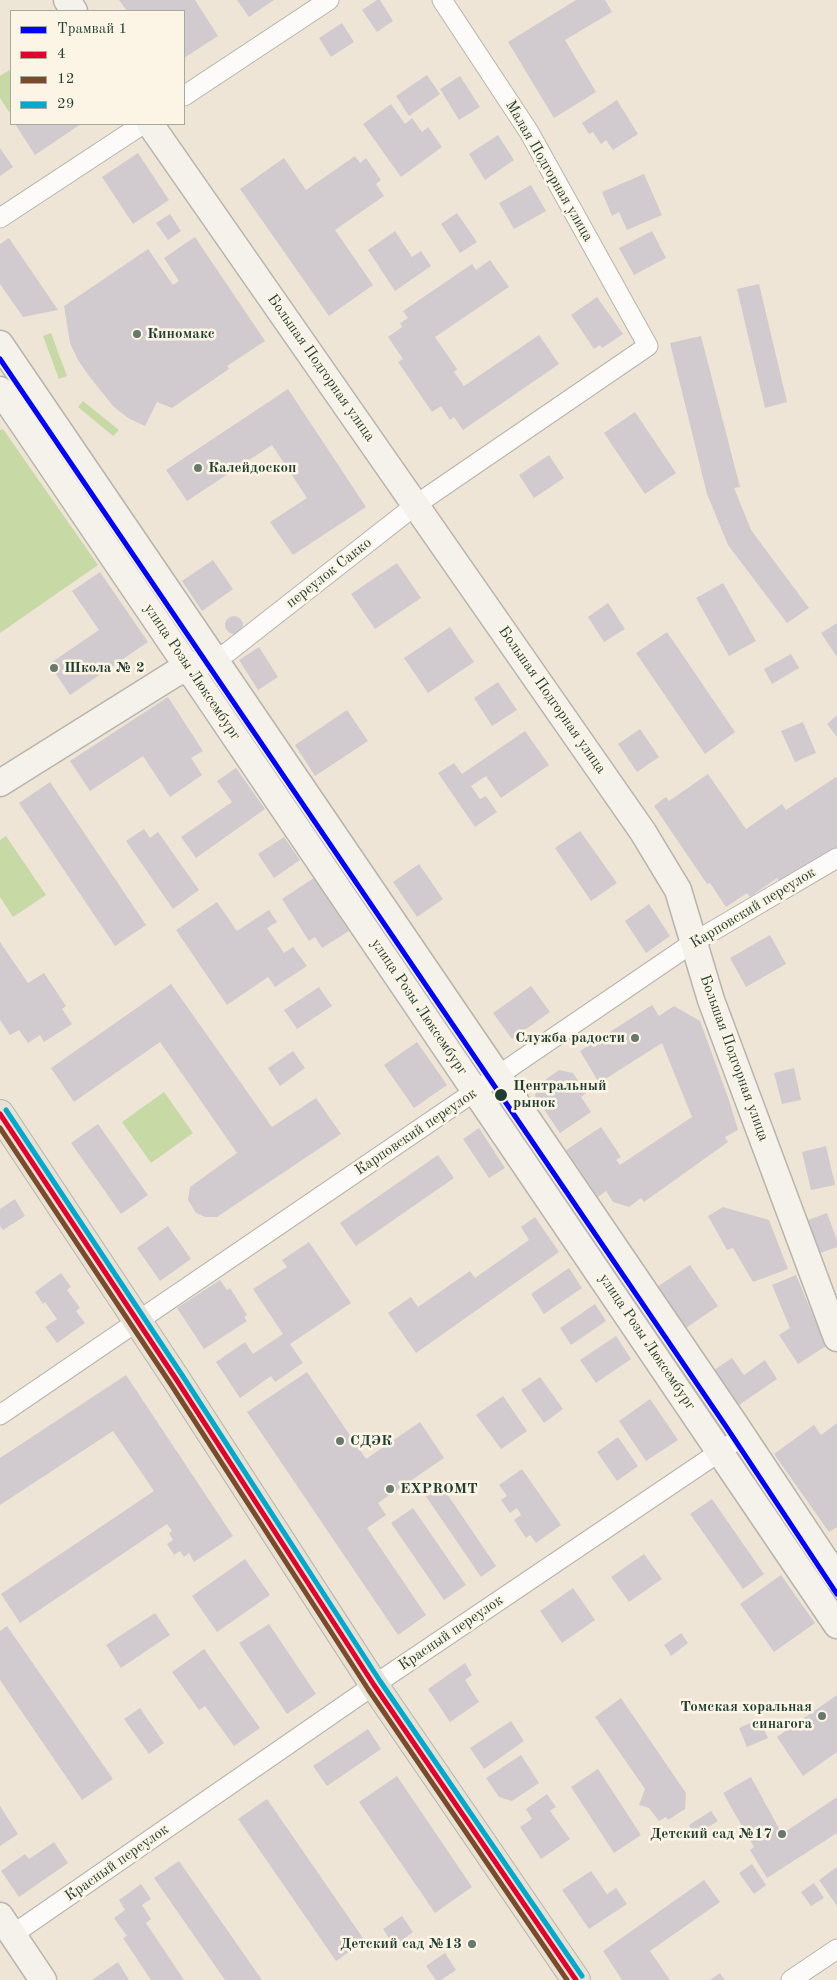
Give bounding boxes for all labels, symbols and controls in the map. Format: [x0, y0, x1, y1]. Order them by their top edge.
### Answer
legend [10, 10, 185, 125]
text: Трамвай 1 [57, 22, 127, 37]
text: 4 [57, 47, 66, 62]
text: 12 [57, 72, 74, 87]
text: 29 [57, 97, 74, 112]
street label: Малая Подгорная улица [501, 97, 597, 245]
street label: Большая Подгорная улица [263, 291, 379, 445]
place label: Киномакс [147, 325, 215, 343]
marker: Киномакс [131, 328, 143, 340]
place label: Калейдоскоп [208, 459, 296, 477]
marker: Калейдоскоп [192, 462, 204, 474]
street label: переулок Сакко [283, 534, 375, 612]
street label: улица Розы Люксембург [140, 600, 244, 744]
street label: Большая Подгорная улица [494, 623, 610, 777]
place label: Школа № 2 [64, 659, 145, 677]
marker: Школа № 2 [48, 662, 60, 674]
street label: Карповский переулок [687, 864, 819, 952]
street label: улица Розы Люксембург [367, 935, 471, 1079]
street label: Большая Подгорная улица [695, 972, 773, 1144]
place label: Служба радости [515, 1029, 625, 1047]
marker: Служба радости [629, 1032, 641, 1044]
place label: Центральный рынок [513, 1077, 606, 1112]
street label: Карповский переулок [352, 1085, 480, 1179]
marker: Центральный рынок [493, 1087, 509, 1103]
street label: улица Розы Люксембург [595, 1270, 699, 1414]
place label: СДЭК [350, 1432, 392, 1450]
marker: СДЭК [334, 1435, 346, 1447]
place label: EXPROMT [400, 1480, 478, 1498]
marker: EXPROMT [384, 1483, 396, 1495]
street label: Красный переулок [395, 1591, 507, 1675]
place label: Томская хоральная синагога [680, 1698, 812, 1733]
marker: Томская хоральная синагога [816, 1710, 828, 1722]
street label: Красный переулок [62, 1821, 172, 1905]
place label: Детский сад №17 [650, 1825, 772, 1843]
marker: Детский сад №17 [776, 1828, 788, 1840]
place label: Детский сад №13 [340, 1935, 462, 1953]
marker: Детский сад №13 [466, 1938, 478, 1950]

